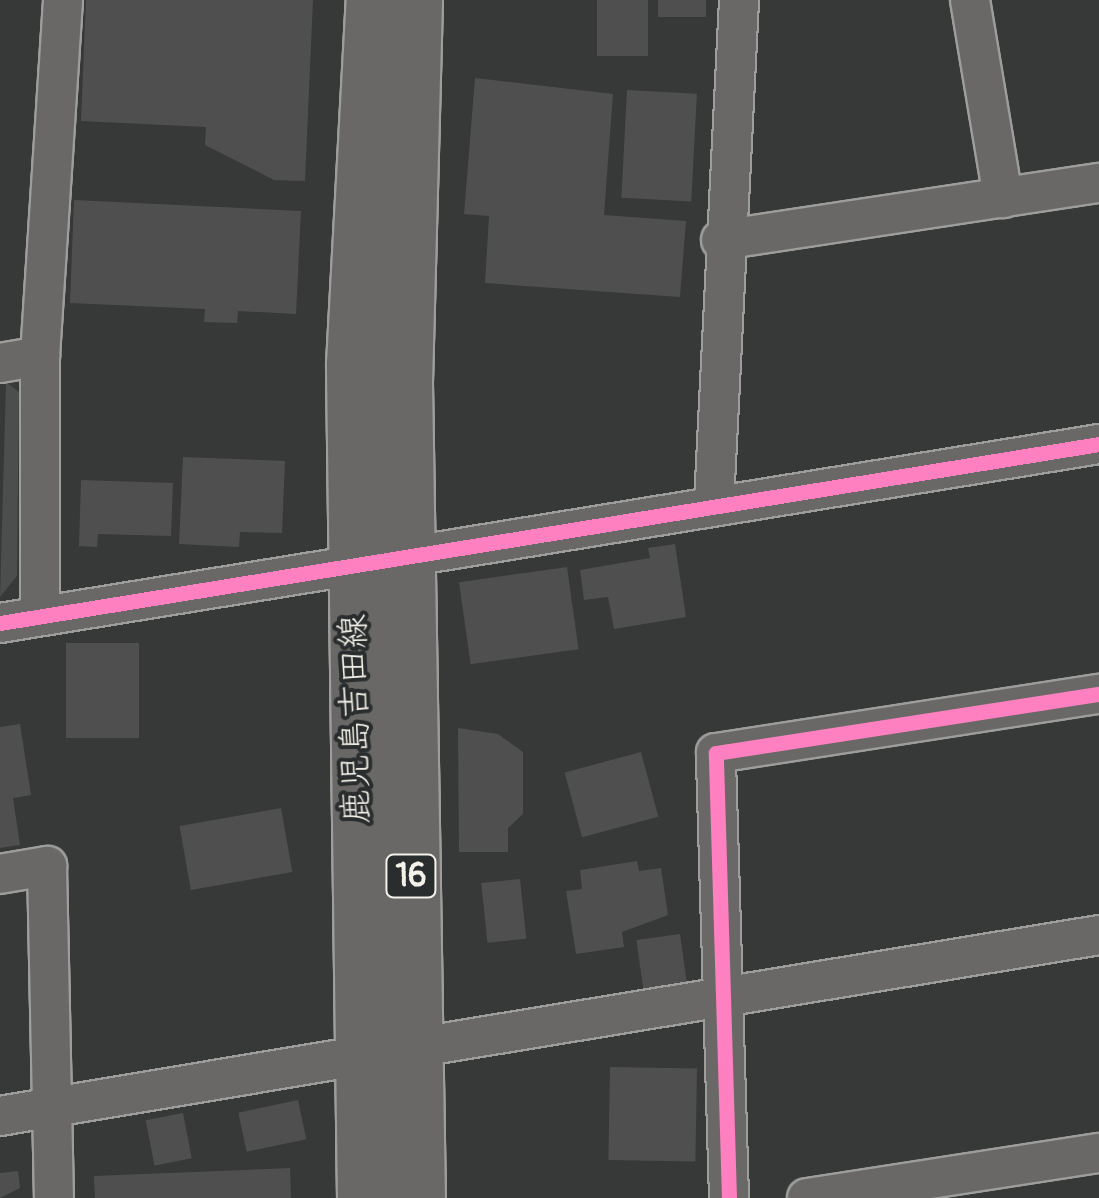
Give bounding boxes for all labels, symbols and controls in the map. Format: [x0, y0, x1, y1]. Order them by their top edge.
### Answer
street label: 鹿児島吉田線 [332, 614, 378, 824]
road number: 16 [384, 849, 438, 903]

